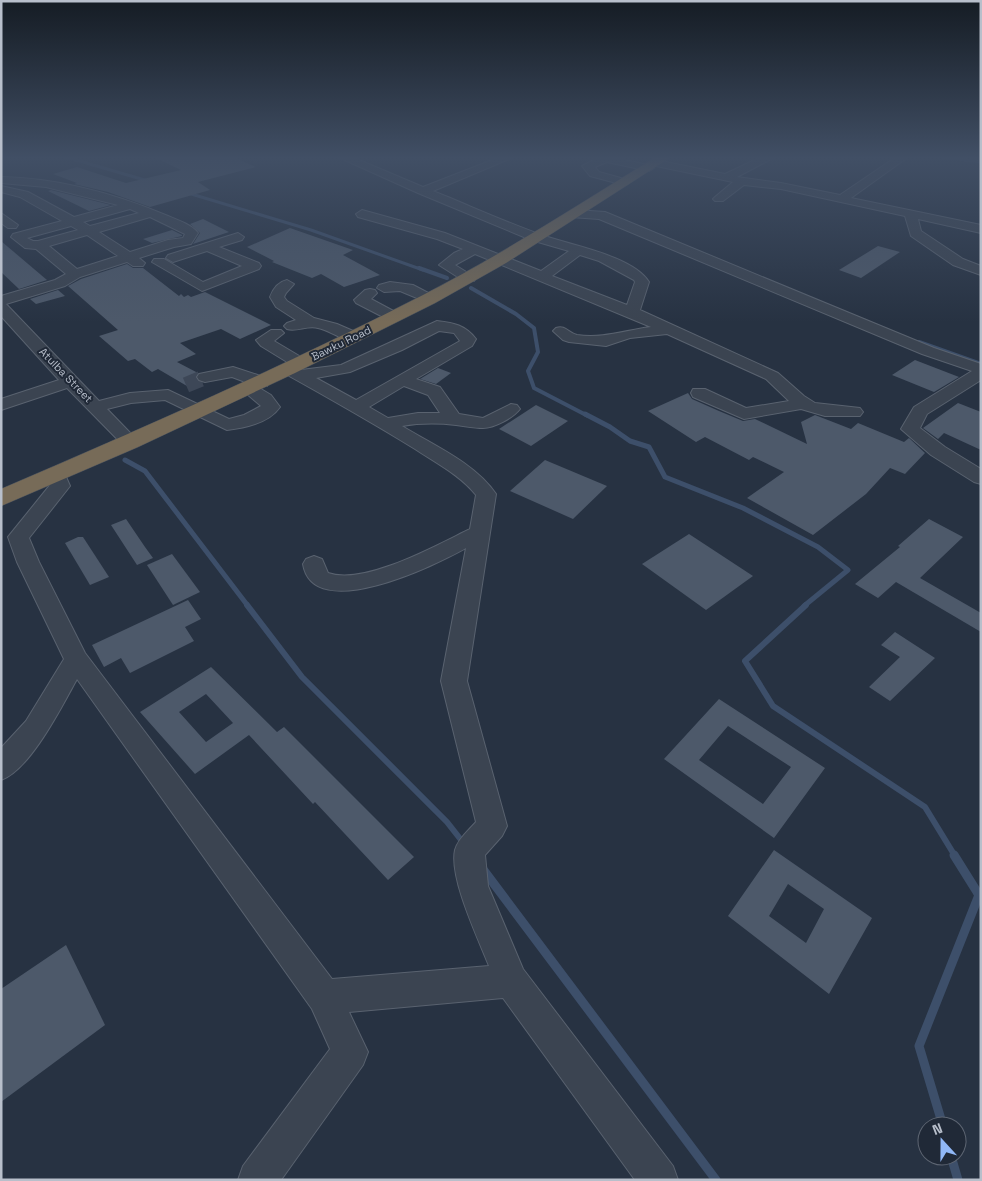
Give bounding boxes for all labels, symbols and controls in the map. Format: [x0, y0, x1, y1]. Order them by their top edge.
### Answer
street label: Bawku Road [309, 323, 373, 363]
street label: Atulba Street [36, 345, 96, 405]
north arrow [917, 1116, 967, 1166]
text: N [930, 1119, 945, 1139]

